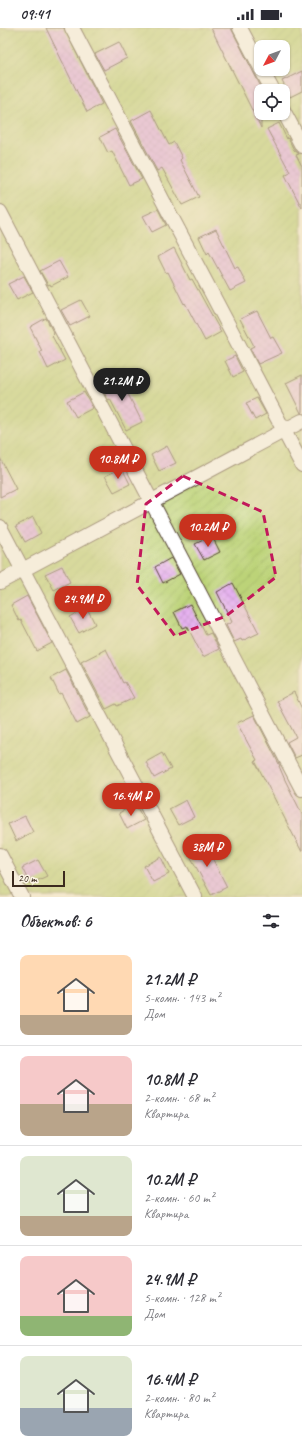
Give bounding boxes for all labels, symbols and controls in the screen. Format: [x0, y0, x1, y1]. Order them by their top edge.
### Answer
text: 09:41 [20, 5, 50, 24]
north arrow [254, 40, 290, 76]
map controls [254, 40, 290, 120]
button: locate [254, 84, 290, 120]
pin: 21.2M ₽ [85, 368, 159, 402]
text: 21.2M ₽ [102, 373, 142, 389]
pin: 10.8M ₽ [81, 446, 155, 480]
text: 10.8M ₽ [98, 451, 138, 467]
pin: 10.2M ₽ [171, 514, 245, 548]
text: 10.2M ₽ [188, 519, 228, 535]
pin: 24.9M ₽ [46, 586, 120, 620]
text: 24.9M ₽ [63, 591, 103, 607]
pin: 16.4M ₽ [94, 783, 168, 817]
text: 16.4M ₽ [111, 788, 151, 804]
pin: 38M ₽ [179, 834, 235, 868]
text: 38M ₽ [191, 839, 223, 855]
scale bar [12, 869, 65, 888]
text: 20 m [18, 871, 37, 885]
icon: filters [260, 910, 282, 932]
text: Объектов: 6 [20, 911, 91, 932]
text: 21.2M ₽ [144, 969, 196, 990]
icon: home [52, 971, 100, 1019]
text: 5-комн. · 143 m² [144, 990, 220, 1006]
text: Дом [144, 1006, 165, 1022]
text: 10.8M ₽ [144, 1069, 196, 1090]
icon: home [52, 1072, 100, 1120]
text: 2-комн. · 68 m² [144, 1090, 214, 1106]
text: Квартира [144, 1106, 188, 1122]
text: 10.2M ₽ [144, 1169, 196, 1190]
icon: home [52, 1172, 100, 1220]
text: 2-комн. · 60 m² [144, 1190, 214, 1206]
text: Квартира [144, 1206, 188, 1222]
text: 24.9M ₽ [144, 1269, 195, 1290]
icon: home [52, 1272, 100, 1320]
text: 5-комн. · 128 m² [144, 1290, 220, 1306]
text: Дом [144, 1306, 165, 1322]
text: 16.4M ₽ [144, 1369, 196, 1390]
icon: home [52, 1372, 100, 1420]
text: 2-комн. · 80 m² [144, 1390, 214, 1406]
text: Квартира [144, 1406, 188, 1422]

